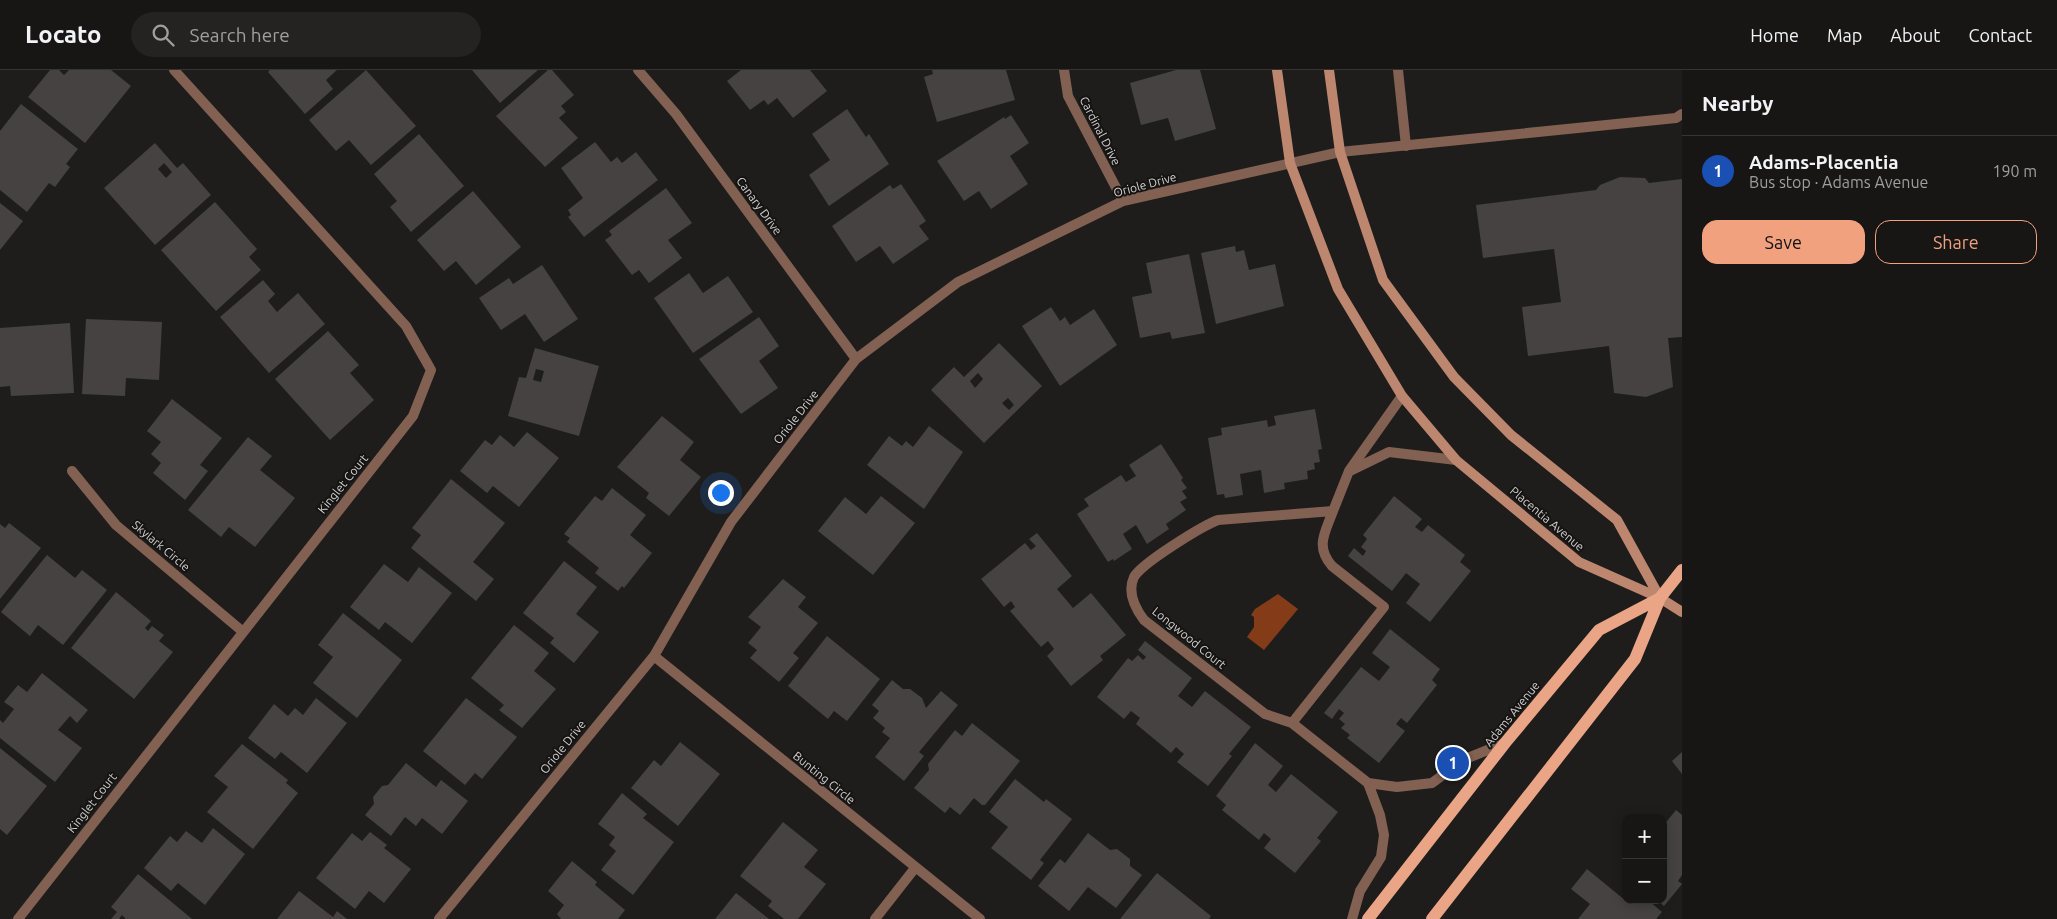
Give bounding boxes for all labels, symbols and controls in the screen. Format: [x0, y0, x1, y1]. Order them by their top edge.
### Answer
search box [131, 12, 481, 57]
text: Locato [25, 21, 101, 48]
icon: search [149, 21, 177, 49]
text: Search here [189, 24, 290, 46]
text: Home [1750, 25, 1799, 45]
text: Map [1827, 25, 1862, 45]
text: About [1890, 25, 1940, 45]
text: Contact [1968, 25, 2032, 45]
text: Nearby [1702, 91, 1773, 115]
street label: Cardinal Drive [1078, 94, 1123, 167]
text: Adams-Placentia [1749, 151, 1899, 173]
text: 1 [1713, 162, 1723, 180]
text: 190 m [1992, 162, 2037, 180]
street label: Oriole Drive [1112, 170, 1178, 199]
text: Bus stop · Adams Avenue [1749, 173, 1928, 191]
street label: Canary Drive [734, 174, 785, 237]
button: Save [1702, 220, 1865, 264]
button: Share [1875, 220, 2037, 264]
street label: Oriole Drive [771, 387, 821, 446]
street label: Kinglet Court [315, 451, 370, 516]
your location [708, 480, 734, 506]
street label: Placentia Avenue [1508, 484, 1587, 553]
street label: Skylark Circle [130, 518, 193, 573]
street label: Longwood Court [1150, 604, 1229, 671]
street label: Adams Avenue [1481, 679, 1542, 749]
street label: Oriole Drive [537, 717, 588, 776]
pin: 1 [1437, 744, 1469, 782]
street label: Bunting Circle [791, 749, 858, 806]
street label: Kinglet Court [64, 770, 119, 835]
map controls [1622, 814, 1667, 904]
button: + [1622, 814, 1667, 859]
button: − [1622, 859, 1667, 904]

